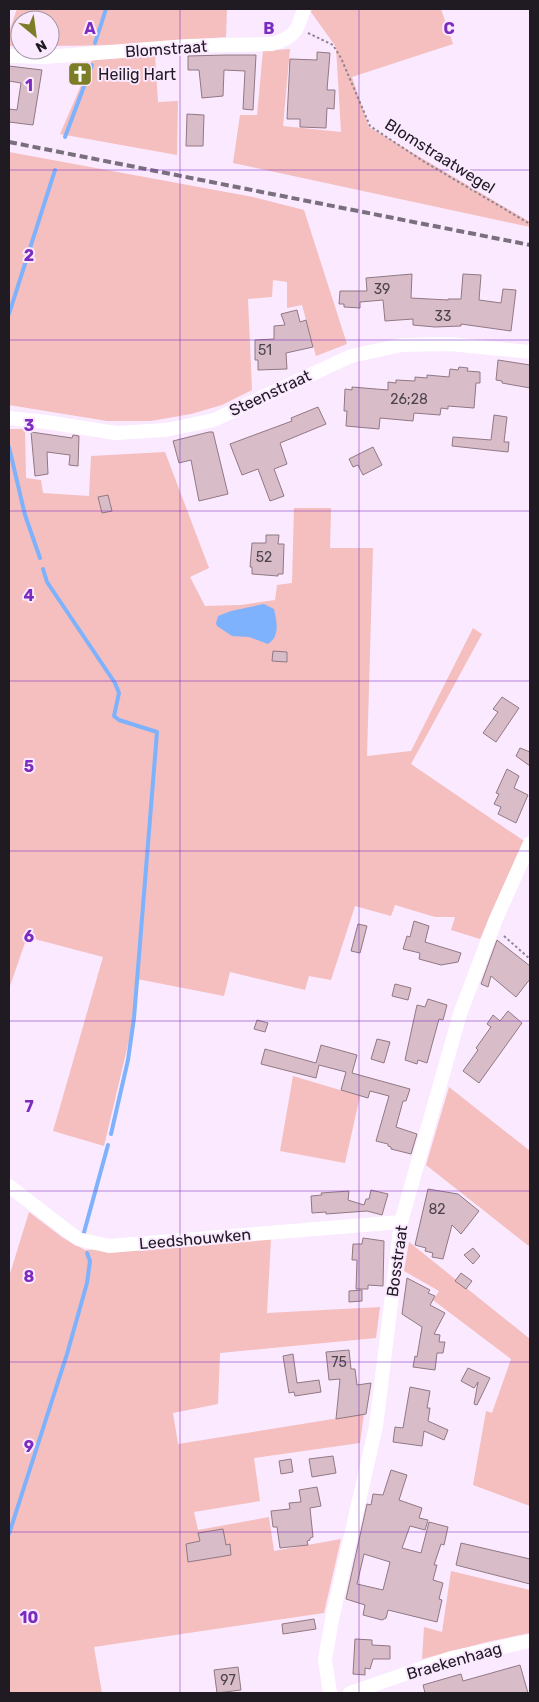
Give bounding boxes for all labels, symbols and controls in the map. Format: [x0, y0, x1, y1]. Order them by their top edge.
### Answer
north arrow [10, 10, 60, 60]
text: A [84, 19, 96, 38]
text: B [263, 19, 275, 38]
text: C [443, 19, 455, 38]
text: N [33, 36, 50, 56]
street label: Blomstraat [124, 37, 208, 61]
church icon: Heilig Hart [67, 61, 93, 87]
place label: Heilig Hart [98, 65, 176, 84]
text: 1 [25, 76, 33, 95]
street label: Blomstraatwegel [381, 115, 499, 197]
text: 2 [24, 246, 34, 265]
house number: 39 [374, 281, 390, 298]
house number: 33 [435, 308, 451, 325]
house number: 51 [258, 342, 272, 359]
street label: Steenstraat [226, 366, 314, 420]
house number: 26;28 [390, 391, 428, 408]
text: 3 [24, 416, 34, 435]
house number: 52 [256, 549, 272, 566]
text: 4 [24, 586, 35, 605]
text: 5 [24, 757, 34, 776]
text: 6 [24, 927, 34, 946]
text: 7 [24, 1097, 34, 1116]
house number: 82 [428, 1201, 446, 1218]
street label: Bosstraat [383, 1224, 411, 1298]
street label: Leedshouwken [138, 1225, 252, 1253]
text: 8 [24, 1267, 35, 1286]
house number: 75 [331, 1354, 347, 1371]
text: 9 [24, 1437, 34, 1456]
text: 10 [20, 1608, 39, 1627]
street label: Braekenhaag [404, 1638, 504, 1684]
house number: 97 [220, 1672, 236, 1689]

